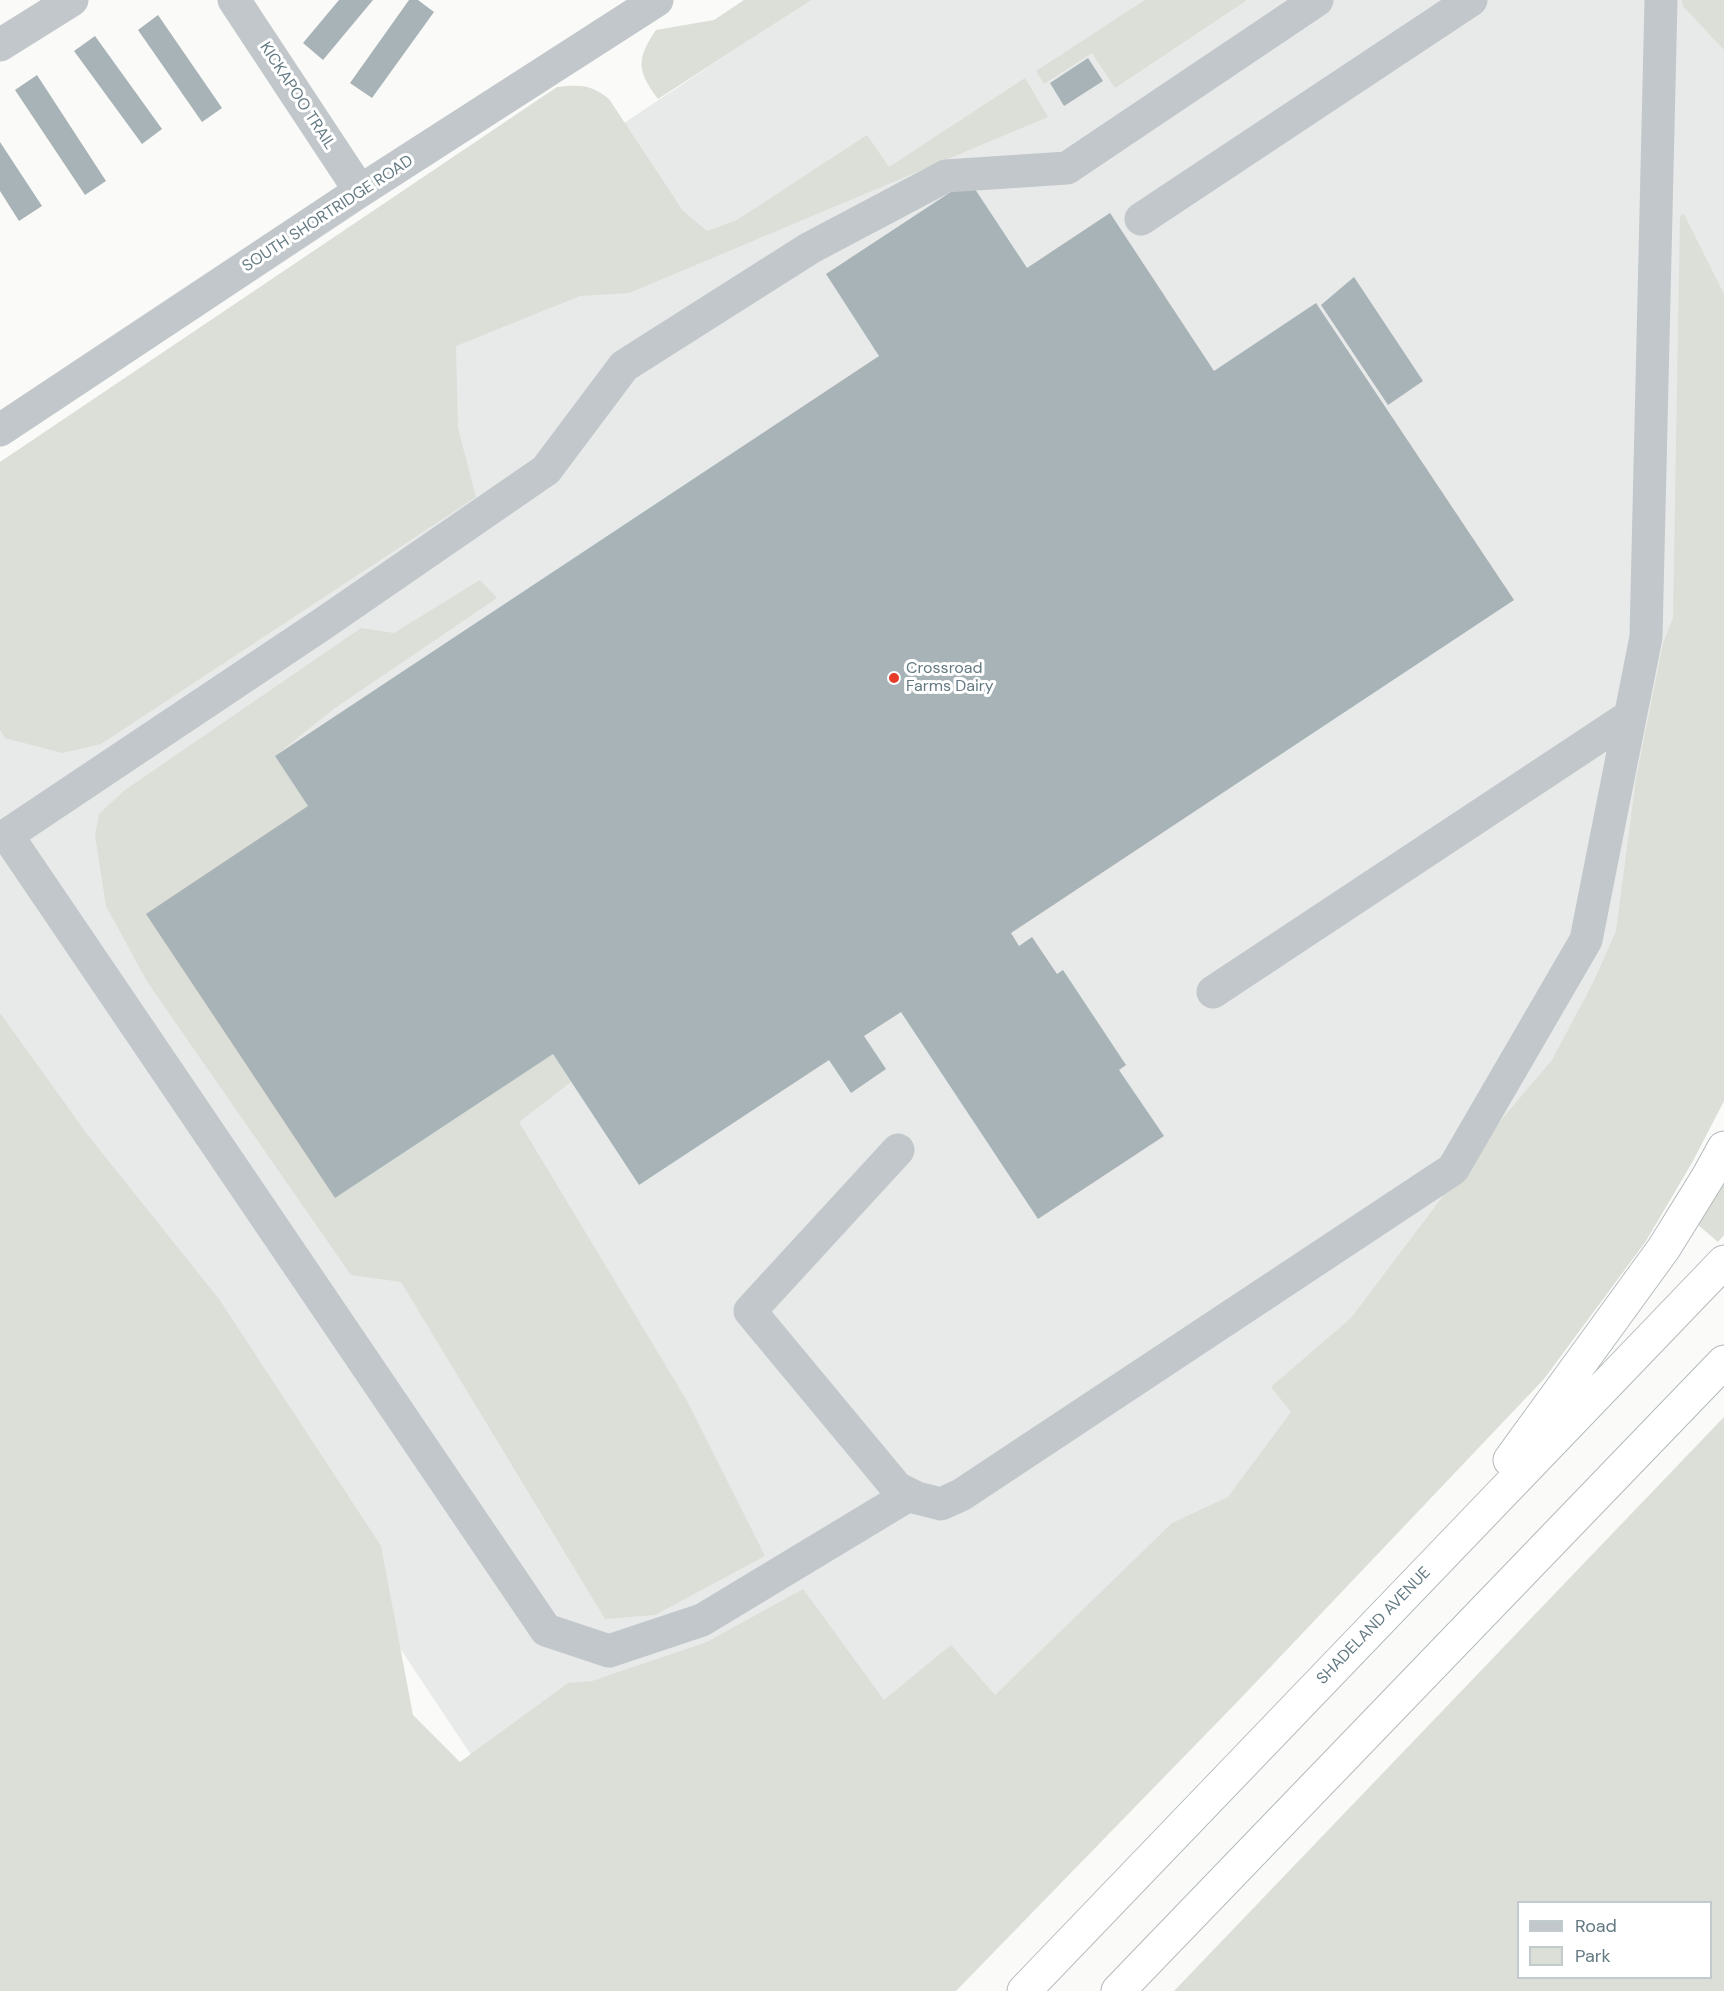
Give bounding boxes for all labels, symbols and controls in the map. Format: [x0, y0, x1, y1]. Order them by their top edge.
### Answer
street label: KICKAPOO TRAIL [255, 39, 339, 153]
street label: SOUTH SHORTRIDGE ROAD [239, 152, 417, 276]
place label: Crossroad Farms Dairy [906, 659, 994, 697]
marker: Crossroad Farms Dairy [887, 671, 901, 685]
street label: SHADELAND AVENUE [1313, 1563, 1435, 1689]
legend [1517, 1901, 1712, 1979]
text: Road [1575, 1914, 1617, 1938]
text: Park [1575, 1944, 1611, 1968]

